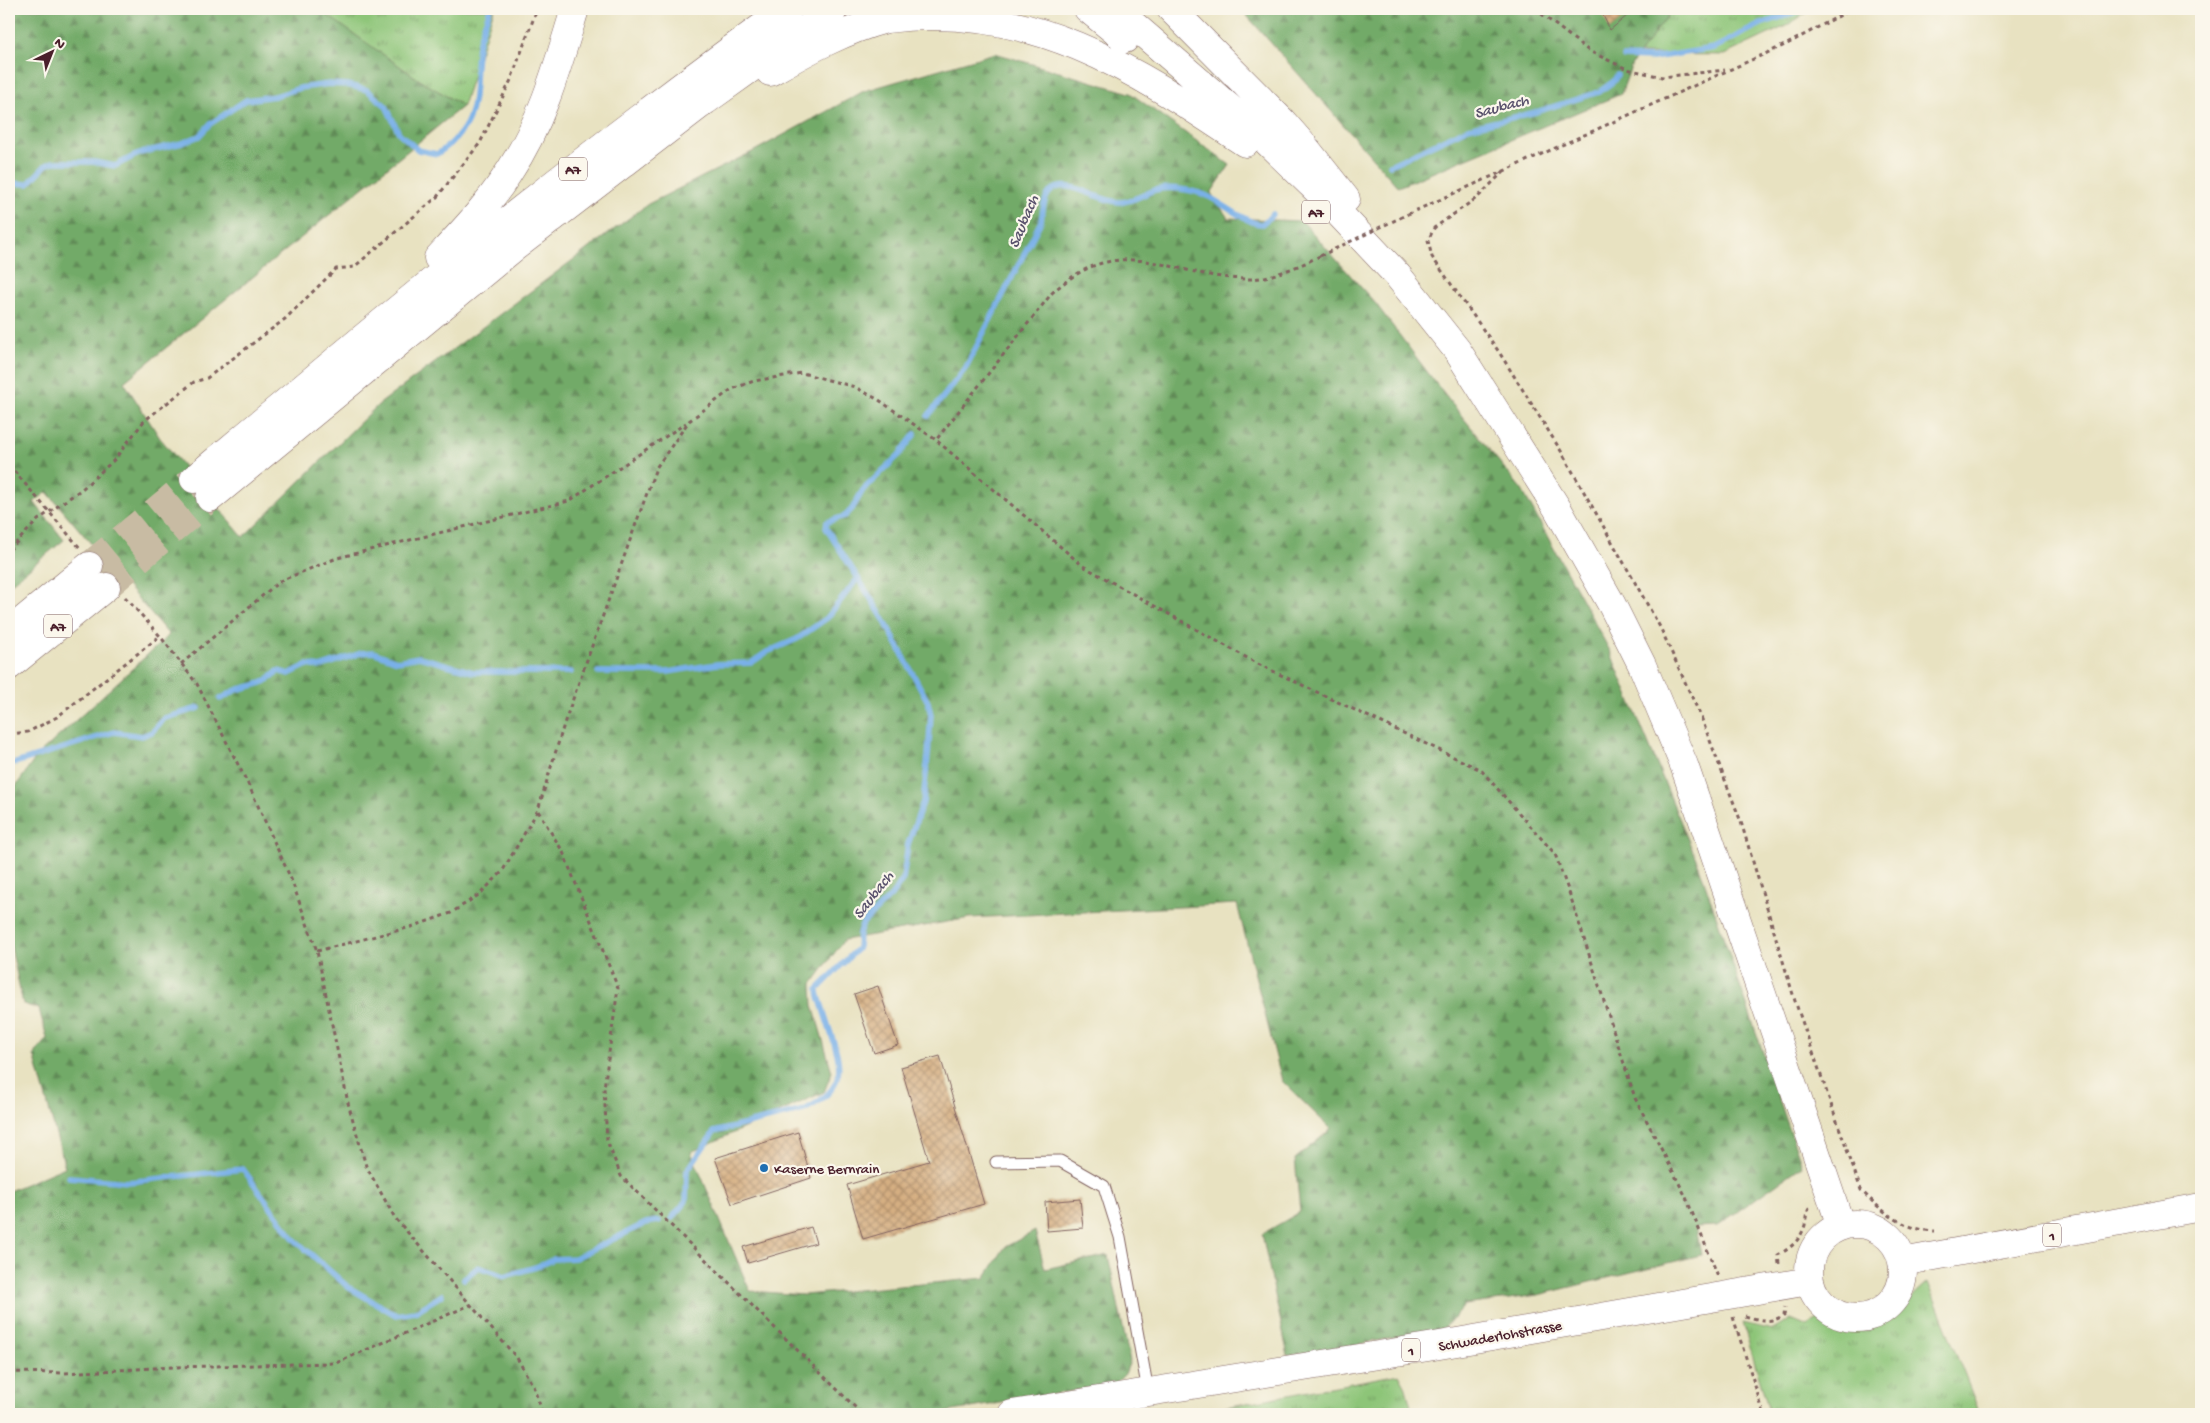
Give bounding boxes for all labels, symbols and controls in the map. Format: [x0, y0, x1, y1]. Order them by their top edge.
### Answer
north arrow [28, 28, 78, 78]
text: N [50, 35, 68, 54]
water label: Saubach [1473, 92, 1531, 125]
road number: A7 [559, 157, 587, 180]
water label: Saubach [1006, 193, 1045, 251]
road number: A7 [1302, 200, 1330, 223]
road number: A7 [44, 614, 72, 638]
water label: Saubach [850, 868, 899, 924]
place label: Kaserne Bernrain [774, 1161, 879, 1179]
marker: Kaserne Bernrain [758, 1162, 770, 1174]
road number: 1 [2043, 1224, 2061, 1246]
street label: Schwaderlohstrasse [1437, 1317, 1564, 1357]
road number: 1 [1402, 1338, 1420, 1362]

